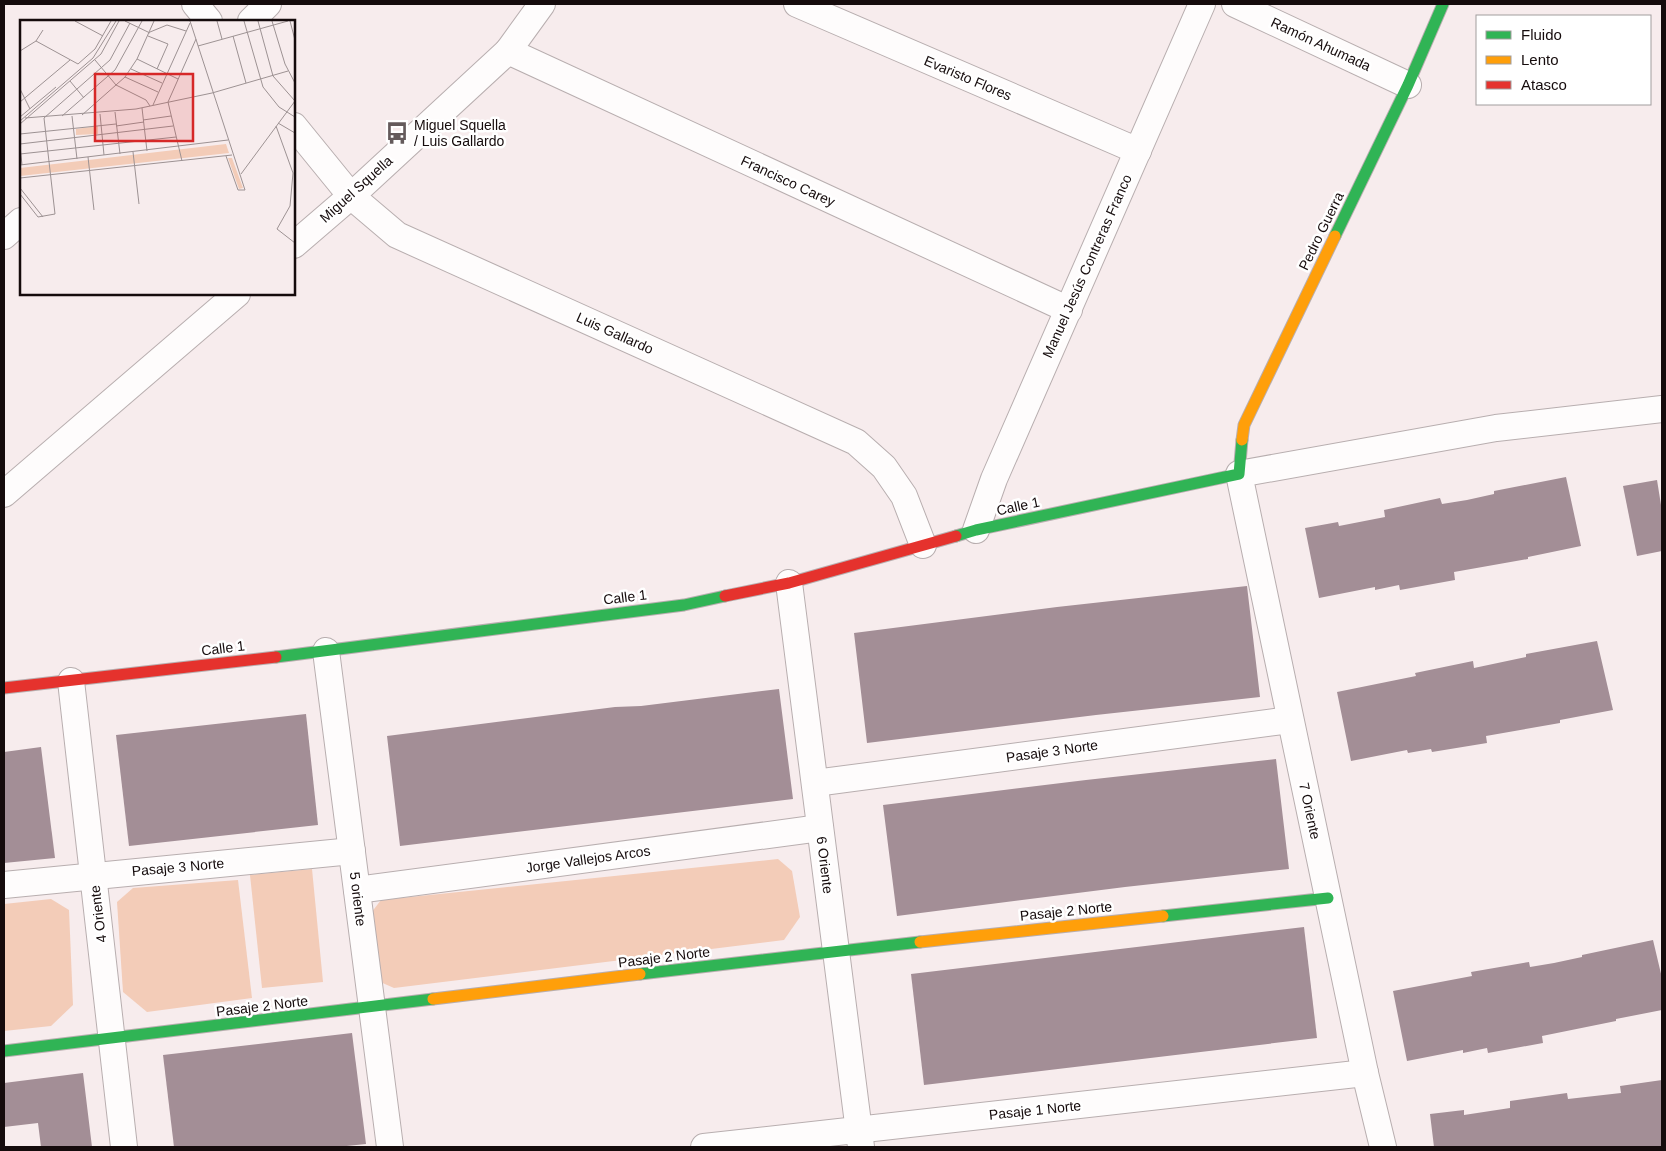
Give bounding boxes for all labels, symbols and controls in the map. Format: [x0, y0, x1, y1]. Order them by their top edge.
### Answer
street label: Ramón Ahumada [1269, 14, 1374, 74]
legend [1476, 15, 1651, 105]
inset map [20, 20, 295, 295]
text: Fluido [1521, 26, 1562, 43]
text: Lento [1521, 51, 1559, 68]
street label: Evaristo Flores [922, 52, 1014, 104]
text: Atasco [1521, 76, 1567, 93]
place label: Miguel Squella / Luis Gallardo [414, 117, 506, 149]
bus stop icon: Miguel Squella / Luis Gallardo [384, 120, 410, 146]
street label: Miguel Squella [317, 152, 396, 226]
street label: Francisco Carey [738, 152, 838, 210]
street label: Manuel Jesús Contreras Franco [1039, 172, 1135, 360]
street label: Pedro Guerra [1295, 189, 1347, 273]
street label: Luis Gallardo [574, 309, 656, 357]
street label: Calle 1 [995, 494, 1041, 518]
street label: Calle 1 [602, 586, 648, 608]
street label: Calle 1 [200, 637, 246, 659]
street label: Pasaje 3 Norte [1005, 737, 1099, 765]
street label: 7 Oriente [1296, 781, 1324, 841]
street label: 6 Oriente [814, 835, 836, 895]
street label: Jorge Vallejos Arcos [525, 842, 651, 876]
street label: Pasaje 3 Norte [131, 855, 225, 879]
street label: 5 oriente [347, 871, 369, 927]
street label: 4 Oriente [87, 884, 109, 944]
street label: Pasaje 2 Norte [1019, 898, 1113, 924]
street label: Pasaje 2 Norte [617, 943, 711, 971]
street label: Pasaje 2 Norte [215, 992, 309, 1020]
street label: Pasaje 1 Norte [988, 1097, 1082, 1123]

